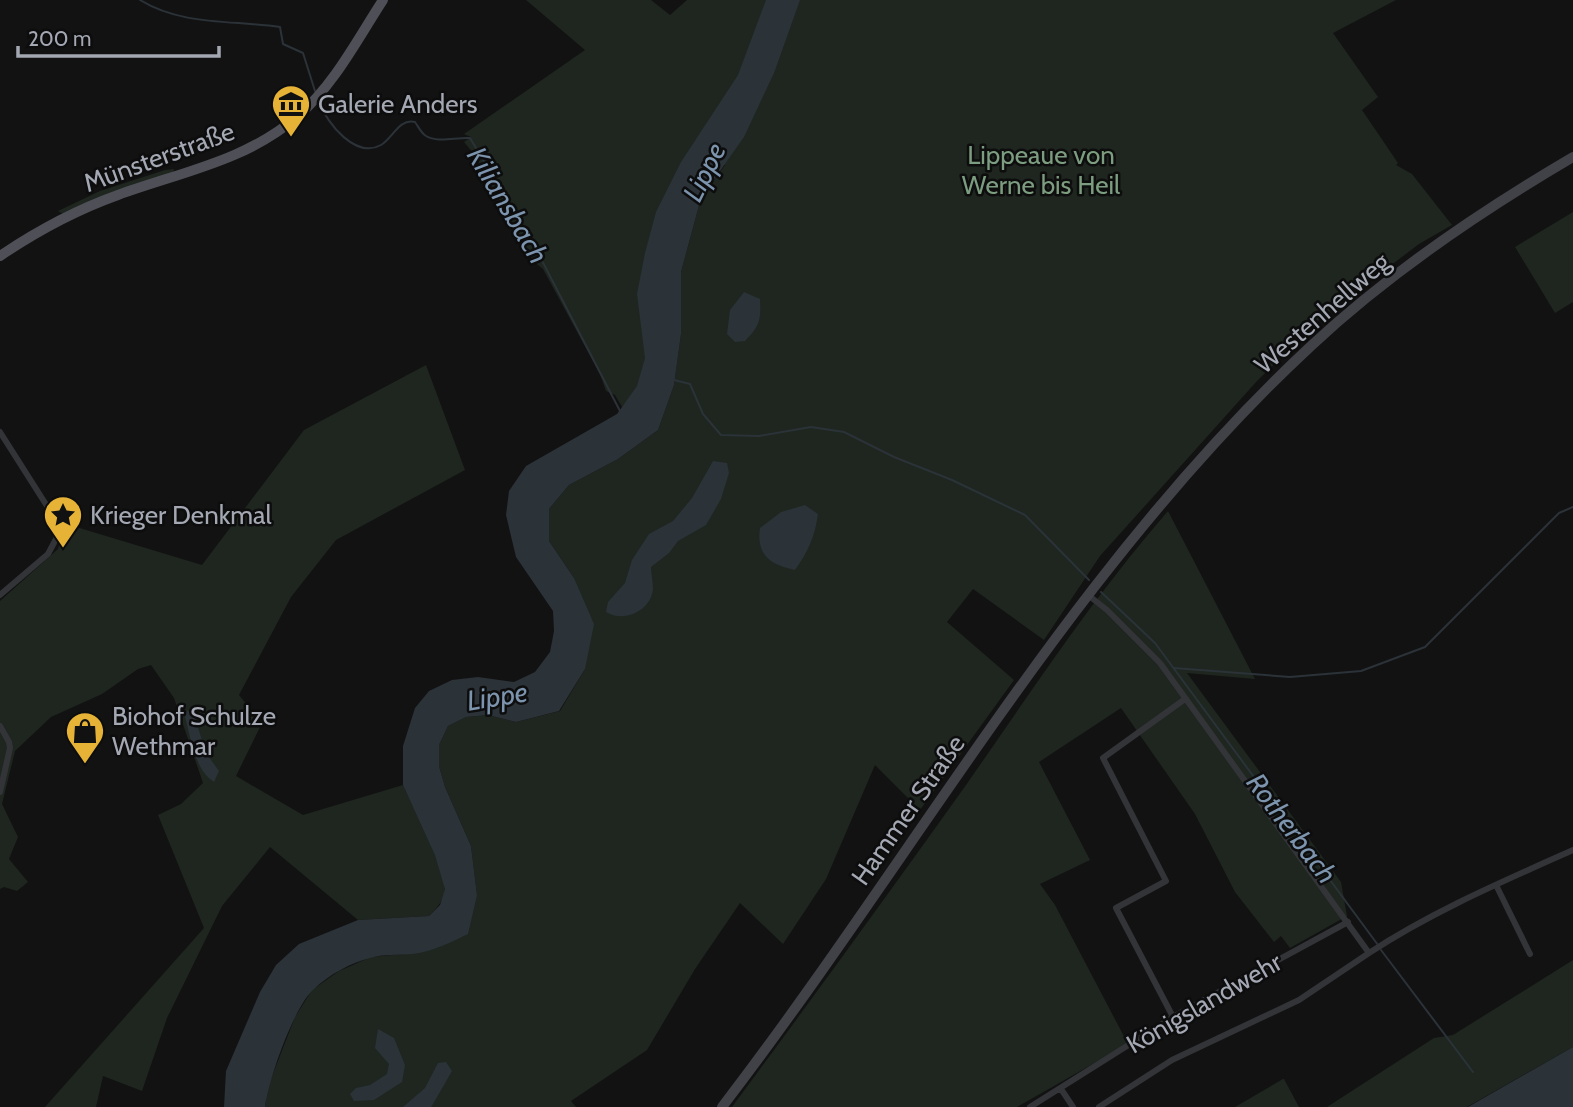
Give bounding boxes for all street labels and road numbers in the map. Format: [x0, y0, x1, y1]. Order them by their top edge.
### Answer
street label: Münsterstraße [79, 115, 239, 199]
street label: Westenhellweg [1248, 245, 1397, 380]
street label: Hammer Straße [844, 729, 972, 891]
street label: Königslandwehr [1121, 945, 1288, 1060]

